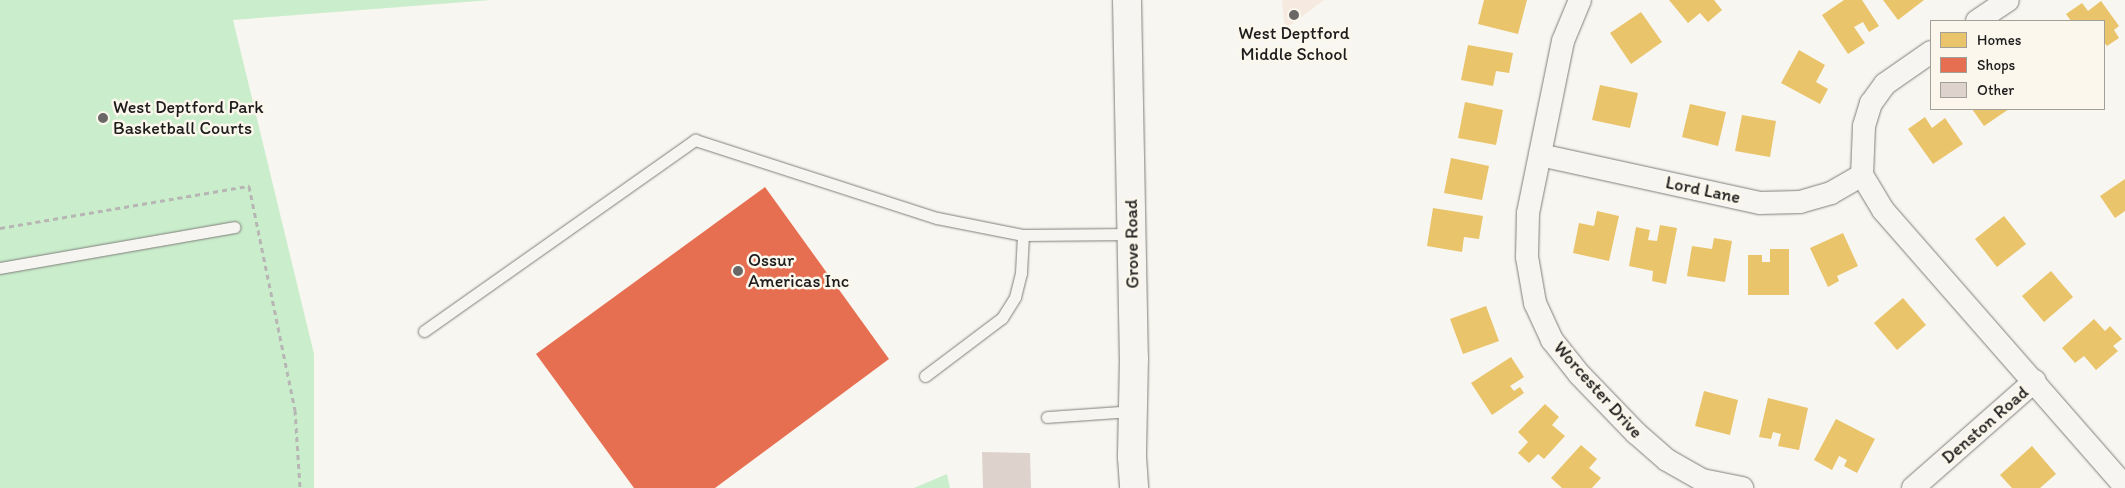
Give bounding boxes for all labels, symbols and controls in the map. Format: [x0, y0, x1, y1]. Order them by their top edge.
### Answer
marker: West Deptford Middle School [1288, 9, 1300, 21]
legend [1930, 20, 2105, 110]
place label: West Deptford Middle School [1238, 23, 1350, 66]
text: Homes [1977, 31, 2021, 49]
text: Shops [1977, 56, 2015, 74]
text: Other [1977, 81, 2014, 99]
place label: West Deptford Park Basketball Courts [113, 97, 264, 140]
marker: West Deptford Park Basketball Courts [97, 112, 109, 124]
street label: Lord Lane [1663, 172, 1743, 208]
street label: Grove Road [1120, 200, 1144, 288]
place label: Ossur Americas Inc [748, 250, 850, 292]
marker: Ossur Americas Inc [732, 265, 744, 277]
street label: Worcester Drive [1549, 337, 1647, 443]
street label: Denston Road [1937, 382, 2033, 468]

